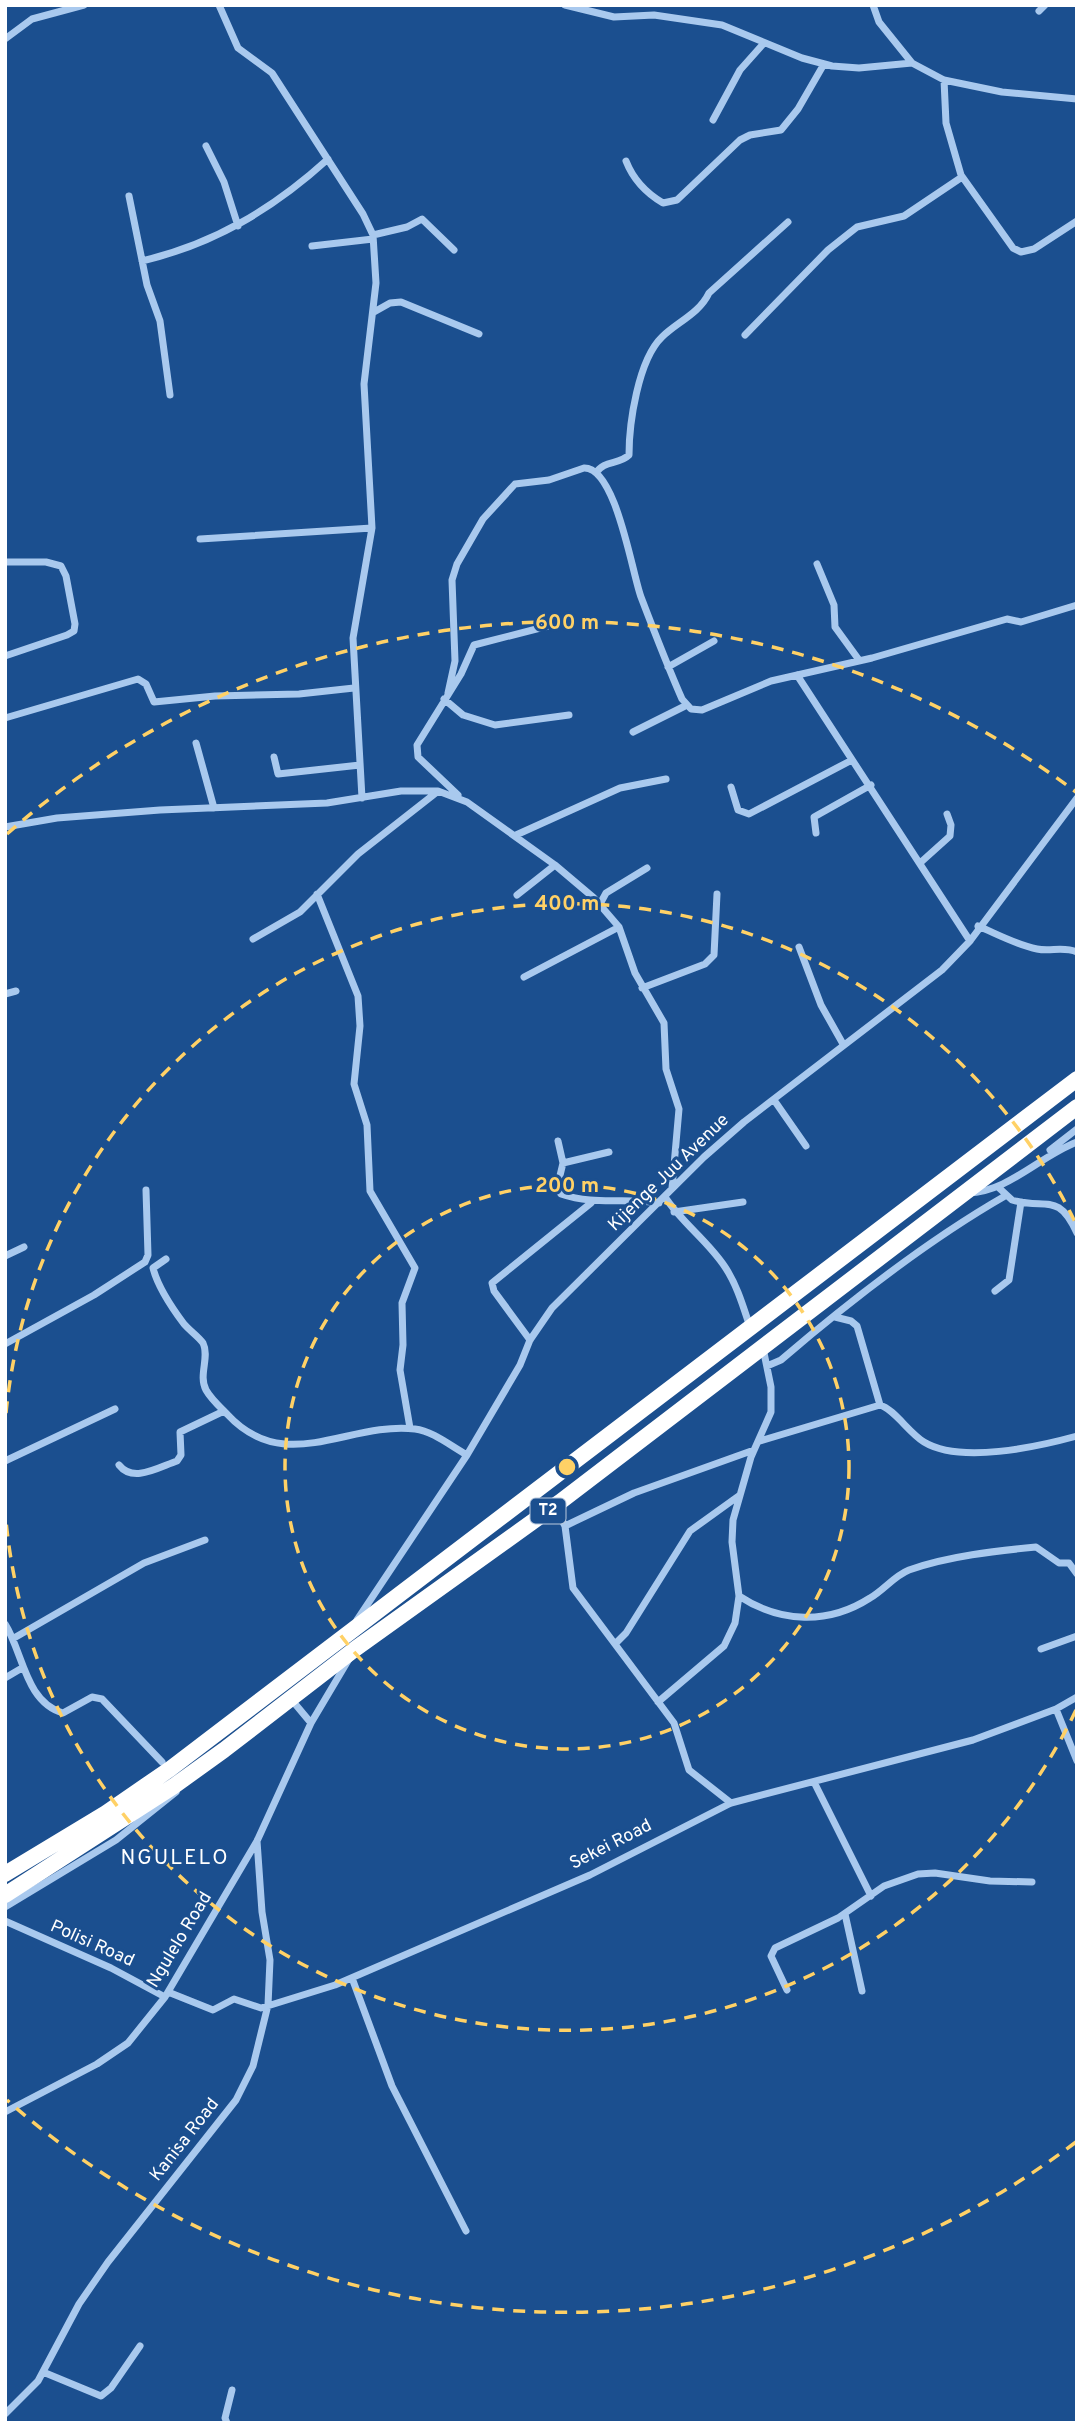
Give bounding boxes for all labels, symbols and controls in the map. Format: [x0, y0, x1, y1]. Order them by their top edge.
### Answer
text: 600 m [535, 610, 599, 637]
text: 400 m [535, 891, 599, 918]
street label: Kijenge Juu Avenue [604, 1109, 734, 1237]
text: 200 m [535, 1173, 599, 1200]
centre of rings [555, 1455, 579, 1479]
road number: T2 [530, 1498, 566, 1524]
street label: Sekei Road [566, 1814, 656, 1876]
district label: NGULELO [120, 1845, 230, 1872]
street label: Ngulelo Road [142, 1888, 218, 1992]
street label: Polisi Road [46, 1915, 138, 1973]
street label: Kanisa Road [145, 2094, 225, 2186]

